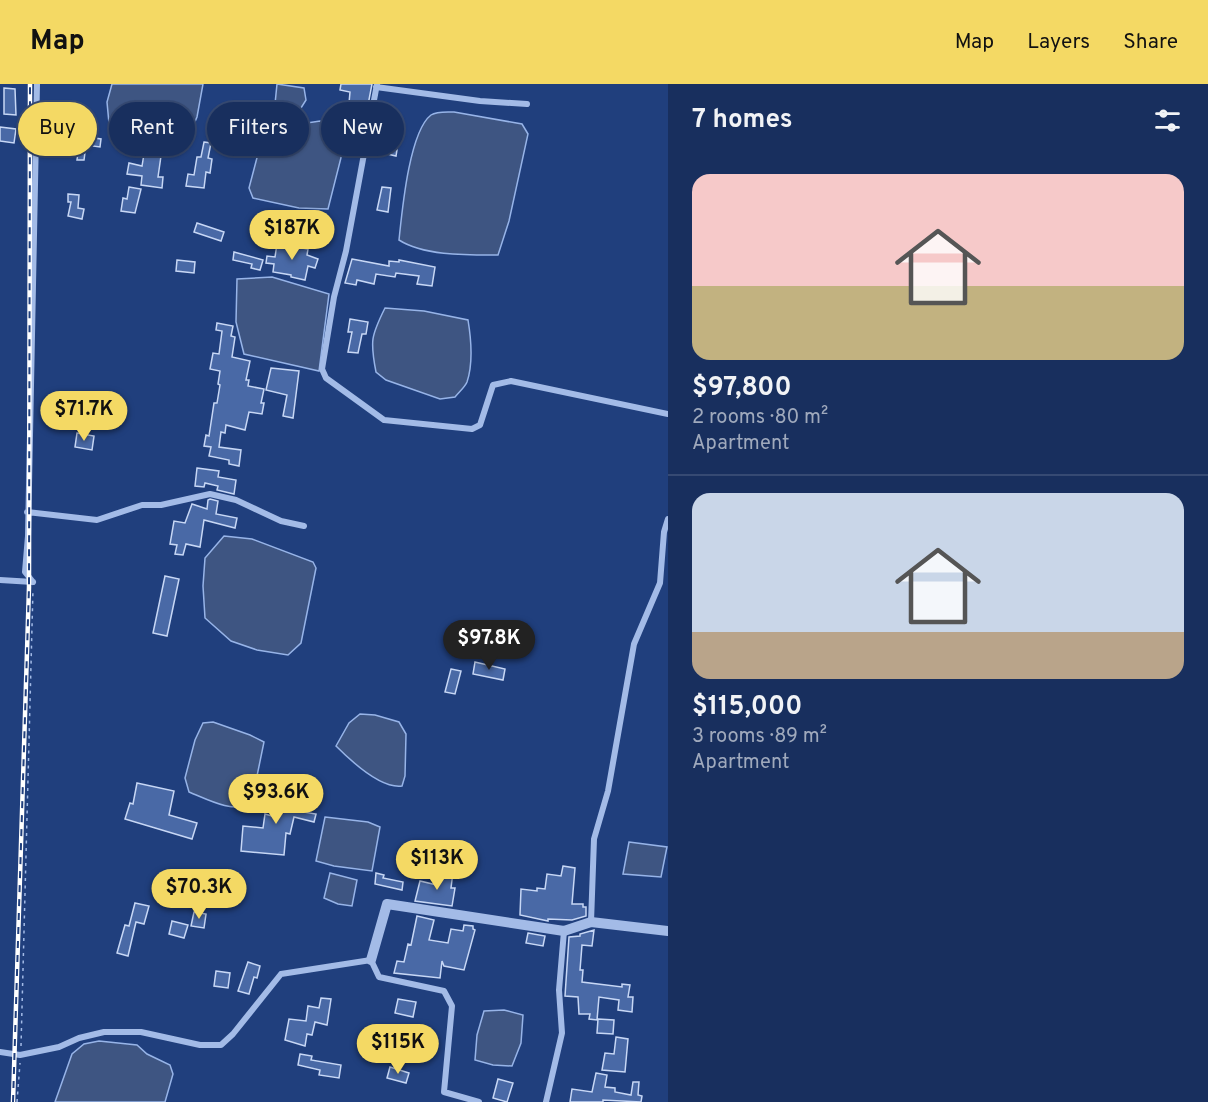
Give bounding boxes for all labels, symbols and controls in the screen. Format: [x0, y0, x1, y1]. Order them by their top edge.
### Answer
text: Map [30, 24, 85, 60]
text: Map [955, 29, 994, 56]
text: Layers [1027, 29, 1090, 56]
text: Share [1123, 29, 1178, 56]
chip: Buy [18, 102, 97, 156]
chip: Rent [109, 102, 195, 156]
chip: Filters [207, 102, 309, 156]
chip: New [321, 102, 404, 156]
text: 7 homes [692, 104, 792, 137]
icon: filters [1151, 104, 1184, 137]
pin: $187K [250, 210, 334, 261]
icon: home [884, 213, 992, 321]
text: $187K [263, 216, 321, 242]
text: $97,800 [692, 372, 792, 405]
pin: $71.7K [35, 391, 133, 442]
text: $71.7K [54, 397, 114, 423]
text: 2 rooms · 80 m² [692, 405, 828, 431]
text: Apartment [692, 431, 790, 457]
icon: home [884, 532, 992, 640]
pin: $97.8K [440, 620, 538, 671]
text: $97.8K [457, 626, 521, 652]
text: $115,000 [692, 691, 802, 724]
text: 3 rooms · 89 m² [692, 724, 827, 750]
text: Apartment [692, 750, 790, 776]
pin: $93.6K [227, 774, 325, 825]
text: $93.6K [242, 780, 310, 806]
pin: $113K [395, 840, 479, 891]
text: $113K [410, 846, 464, 872]
pin: $70.3K [150, 869, 248, 920]
text: $70.3K [166, 875, 232, 901]
pin: $115K [356, 1024, 440, 1075]
text: $115K [371, 1030, 425, 1056]

